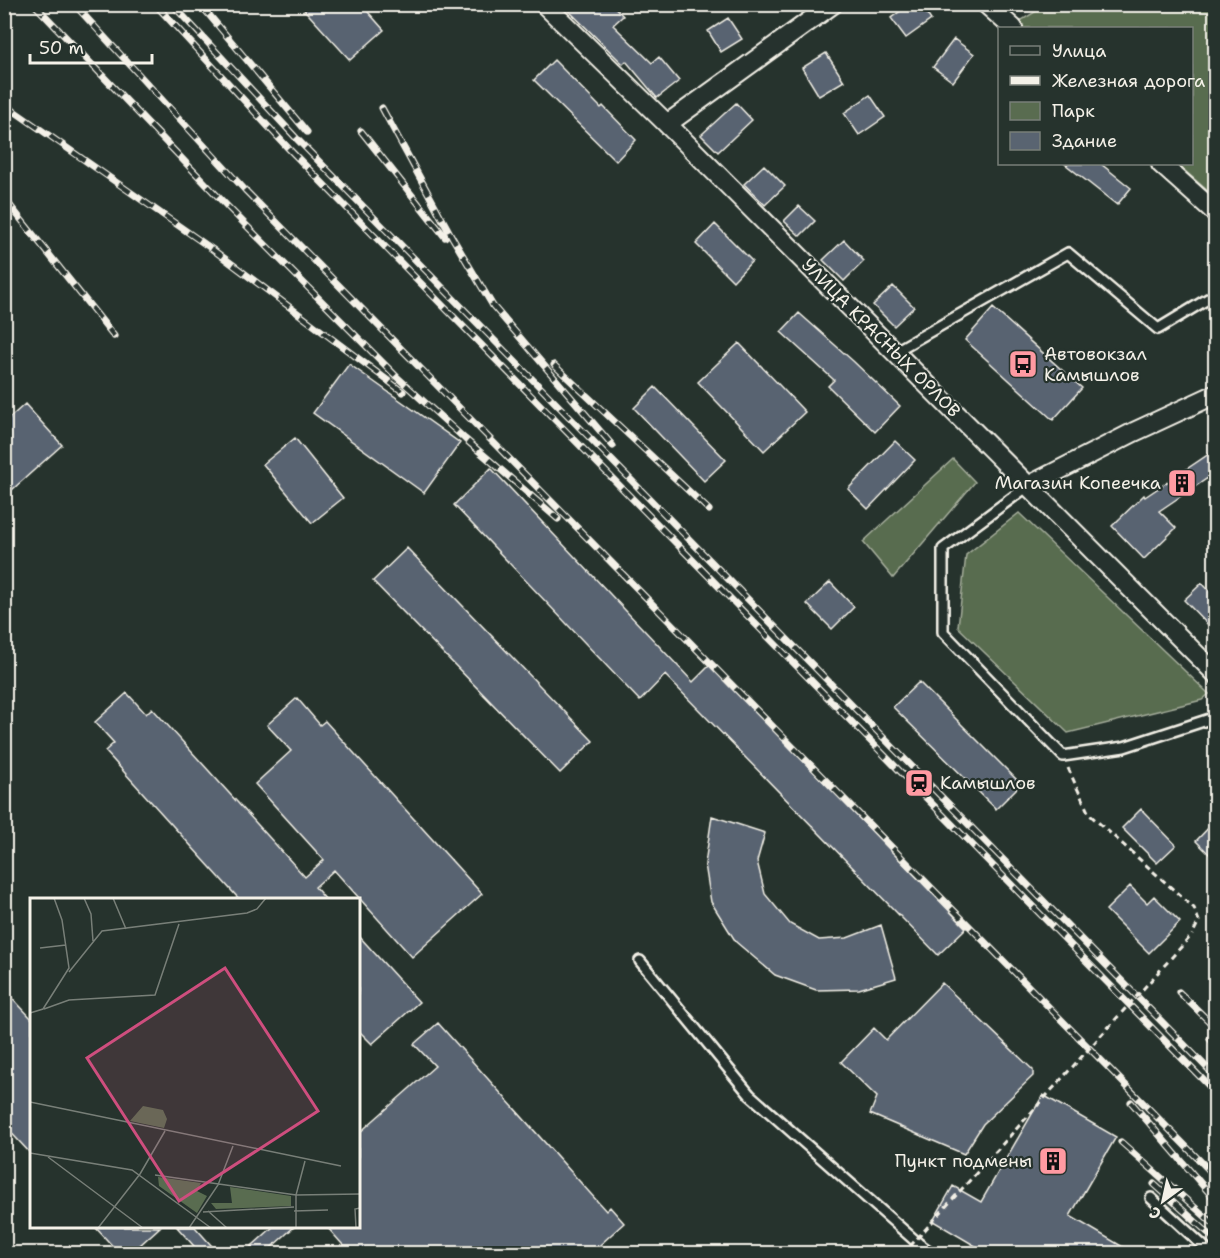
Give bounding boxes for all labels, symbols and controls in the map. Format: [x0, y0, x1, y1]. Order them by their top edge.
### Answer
scale bar [30, 27, 152, 65]
legend [998, 27, 1193, 165]
text: 50 m [39, 36, 84, 60]
text: Улица [1052, 39, 1106, 63]
text: Железная дорога [1052, 69, 1205, 93]
text: Парк [1052, 99, 1095, 123]
text: Здание [1052, 129, 1117, 153]
street label: УЛИЦА КРАСНЫХ ОРЛОВ [796, 253, 966, 423]
place label: Автовокзал Камышлов [1044, 342, 1147, 387]
bus stop icon: Автовокзал Камышлов [1007, 348, 1039, 380]
building icon: Магазин Копеечка [1166, 467, 1198, 499]
place label: Магазин Копеечка [995, 471, 1161, 495]
station icon: Камышлов [903, 767, 935, 799]
place label: Камышлов [940, 771, 1036, 795]
inset map [30, 898, 360, 1228]
building icon: Пункт подмены [1037, 1145, 1069, 1177]
place label: Пункт подмены [895, 1149, 1032, 1173]
north arrow [1133, 1171, 1193, 1231]
text: С [1145, 1202, 1165, 1225]

